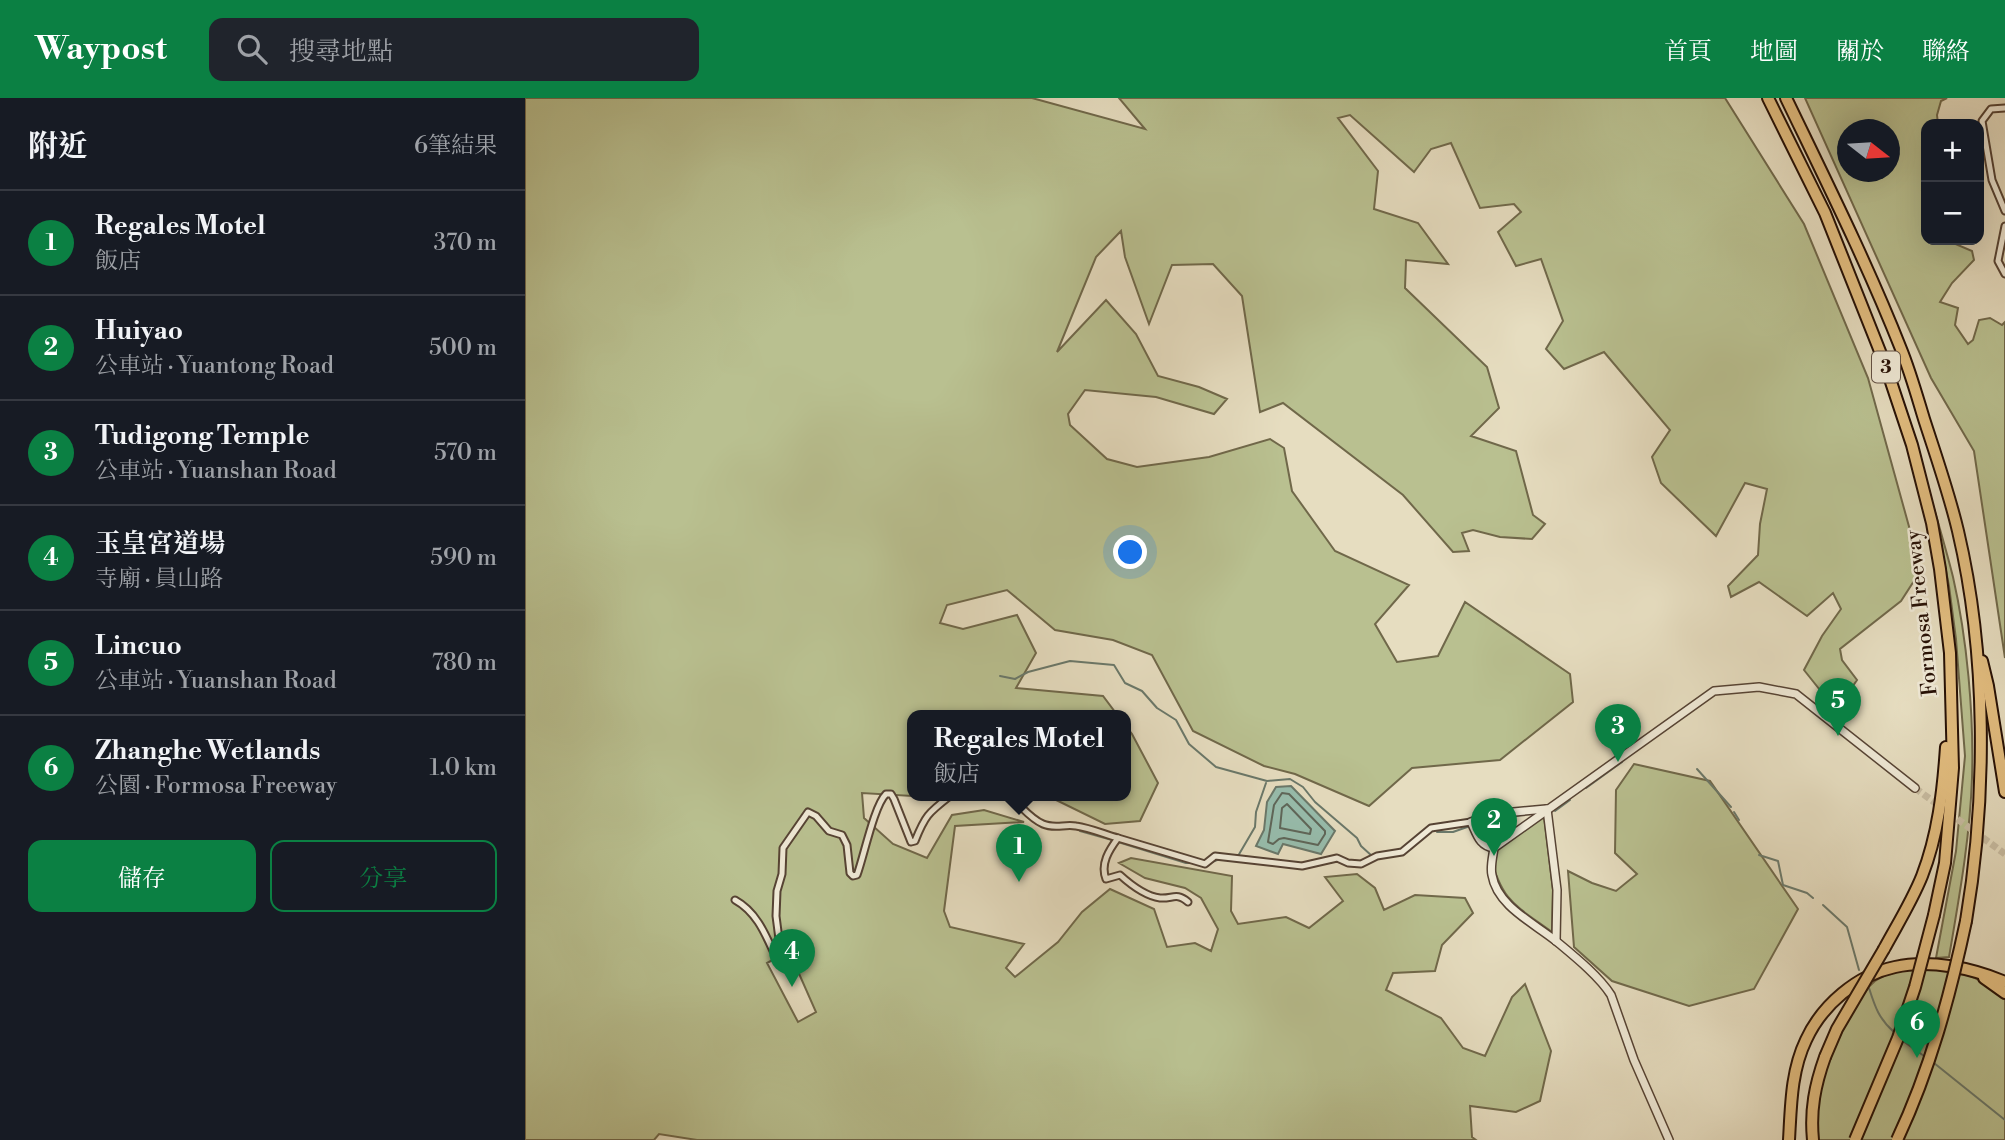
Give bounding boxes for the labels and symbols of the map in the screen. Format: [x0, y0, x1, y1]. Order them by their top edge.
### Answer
north arrow [1837, 119, 1900, 182]
road number: 3 [1872, 352, 1900, 382]
street label: Formosa Freeway [1900, 528, 1944, 697]
your location [1113, 535, 1147, 569]
pin: 5 [1815, 678, 1861, 736]
pin: 3 [1595, 704, 1641, 762]
pin: 2 [1471, 798, 1517, 856]
pin: 1 [996, 824, 1042, 882]
pin: 4 [769, 929, 815, 987]
pin: 6 [1894, 1000, 1940, 1058]

